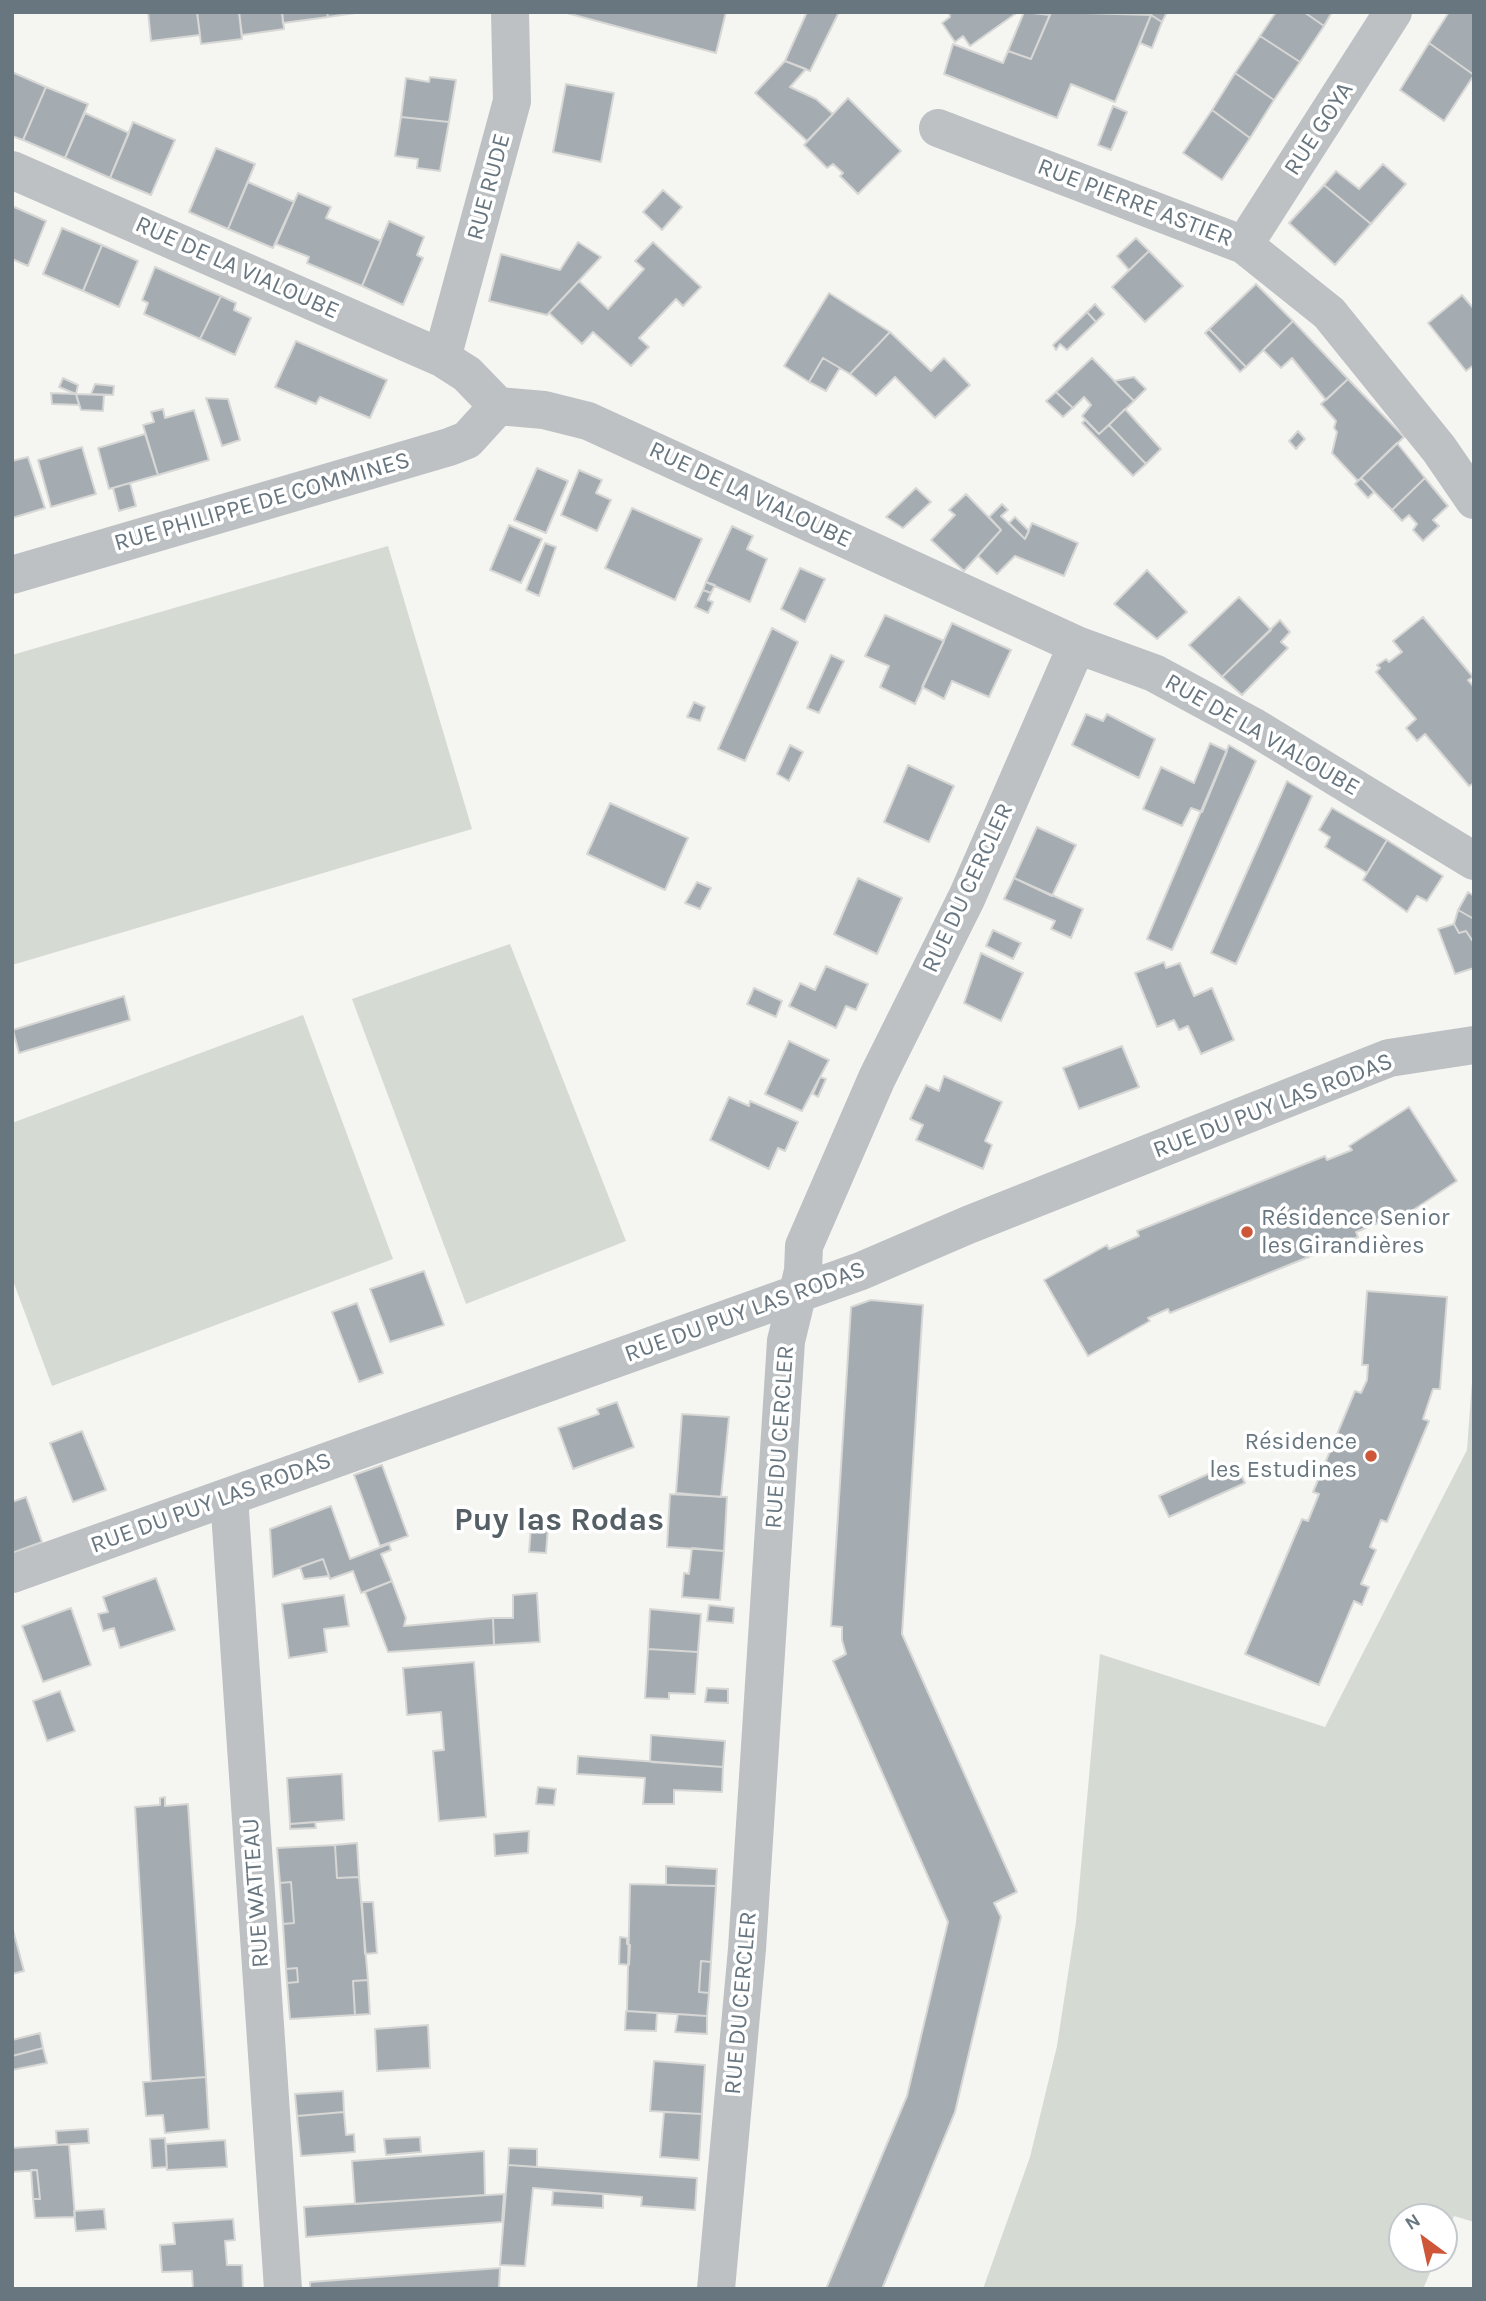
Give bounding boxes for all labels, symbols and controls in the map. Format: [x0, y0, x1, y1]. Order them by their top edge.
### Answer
street label: RUE GOYA [1278, 77, 1360, 181]
street label: RUE RUDE [461, 131, 517, 243]
street label: RUE PIERRE ASTIER [1033, 152, 1237, 254]
street label: RUE DE LA VIALOUBE [131, 210, 343, 326]
street label: RUE DE LA VIALOUBE [644, 435, 856, 555]
street label: RUE PHILIPPE DE COMMINES [111, 446, 413, 558]
street label: RUE DE LA VIALOUBE [1159, 668, 1365, 802]
street label: RUE DU CERCLER [916, 799, 1020, 977]
street label: RUE DU PUY LAS RODAS [1149, 1047, 1397, 1165]
place label: Résidence Senior les Girandières [1261, 1204, 1449, 1260]
marker: Résidence Senior les Girandières [1239, 1224, 1255, 1240]
street label: RUE DU PUY LAS RODAS [621, 1255, 869, 1369]
street label: RUE DU CERCLER [759, 1344, 801, 1530]
place label: Résidence les Estudines [1209, 1428, 1357, 1484]
street label: RUE DU PUY LAS RODAS [87, 1446, 335, 1560]
marker: Résidence les Estudines [1363, 1448, 1379, 1464]
district label: Puy las Rodas [454, 1502, 664, 1540]
street label: RUE WATTEAU [236, 1817, 276, 1969]
street label: RUE DU CERCLER [719, 1910, 763, 2096]
north arrow [1388, 2203, 1458, 2273]
text: N [1401, 2209, 1424, 2235]

